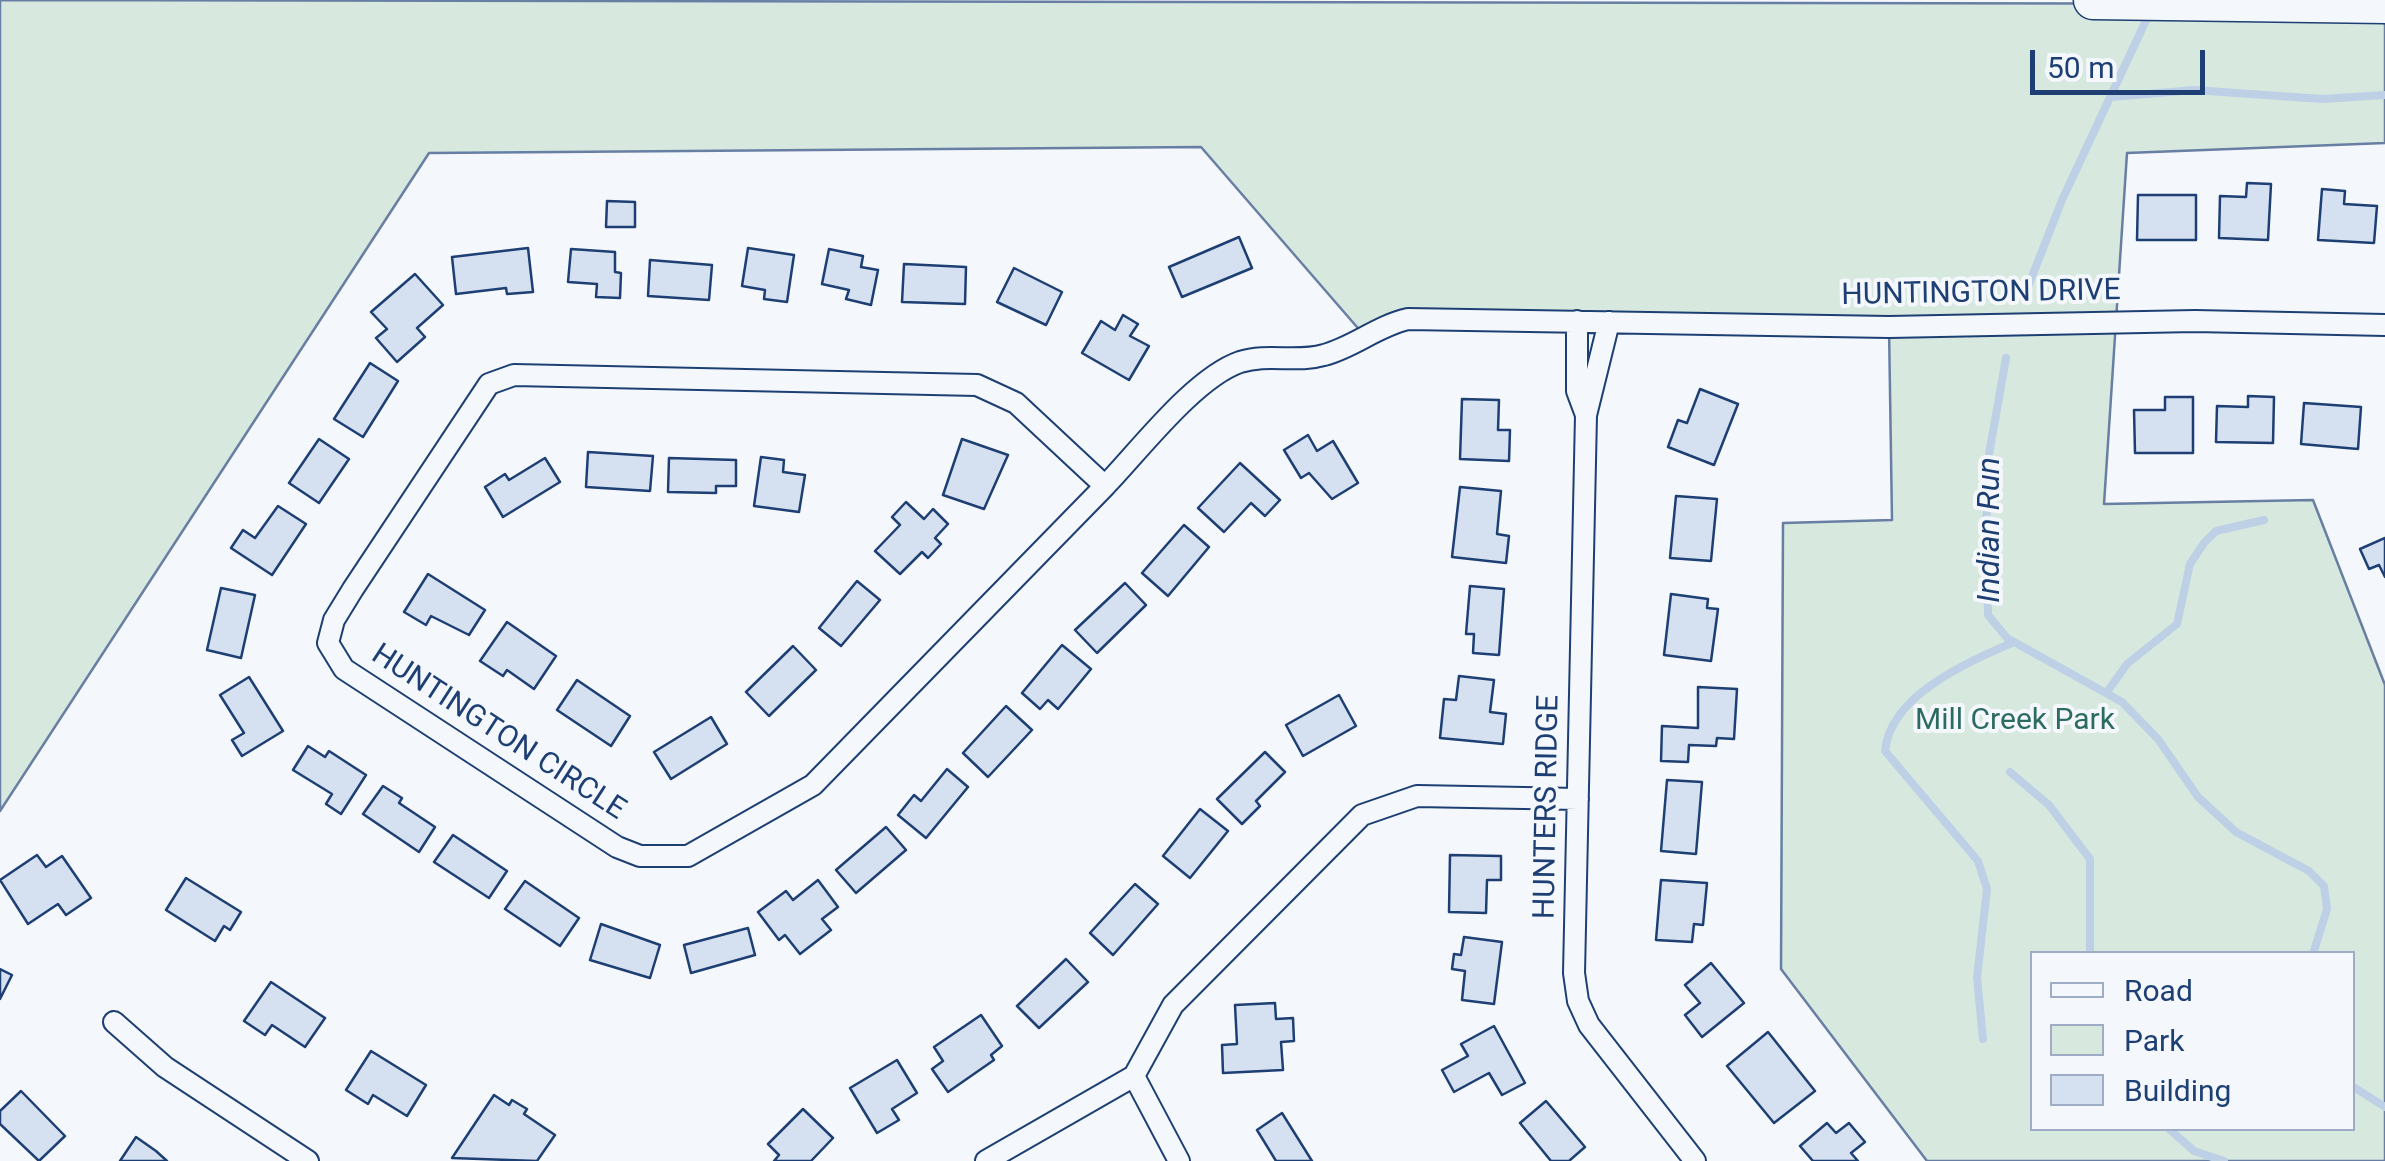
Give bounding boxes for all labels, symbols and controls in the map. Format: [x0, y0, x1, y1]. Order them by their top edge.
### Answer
scale bar [2035, 30, 2210, 92]
text: 50 m [2047, 50, 2114, 85]
street label: HUNTINGTON DRIVE [1841, 274, 2121, 314]
water label: Indian Run [1972, 457, 2010, 603]
street label: HUNTINGTON CIRCLE [364, 637, 632, 829]
street label: HUNTERS RIDGE [1528, 695, 1568, 919]
park label: Mill Creek Park [1915, 703, 2115, 739]
legend [2030, 951, 2355, 1131]
text: Road [2124, 973, 2193, 1008]
text: Park [2124, 1023, 2184, 1058]
text: Building [2124, 1073, 2231, 1108]

